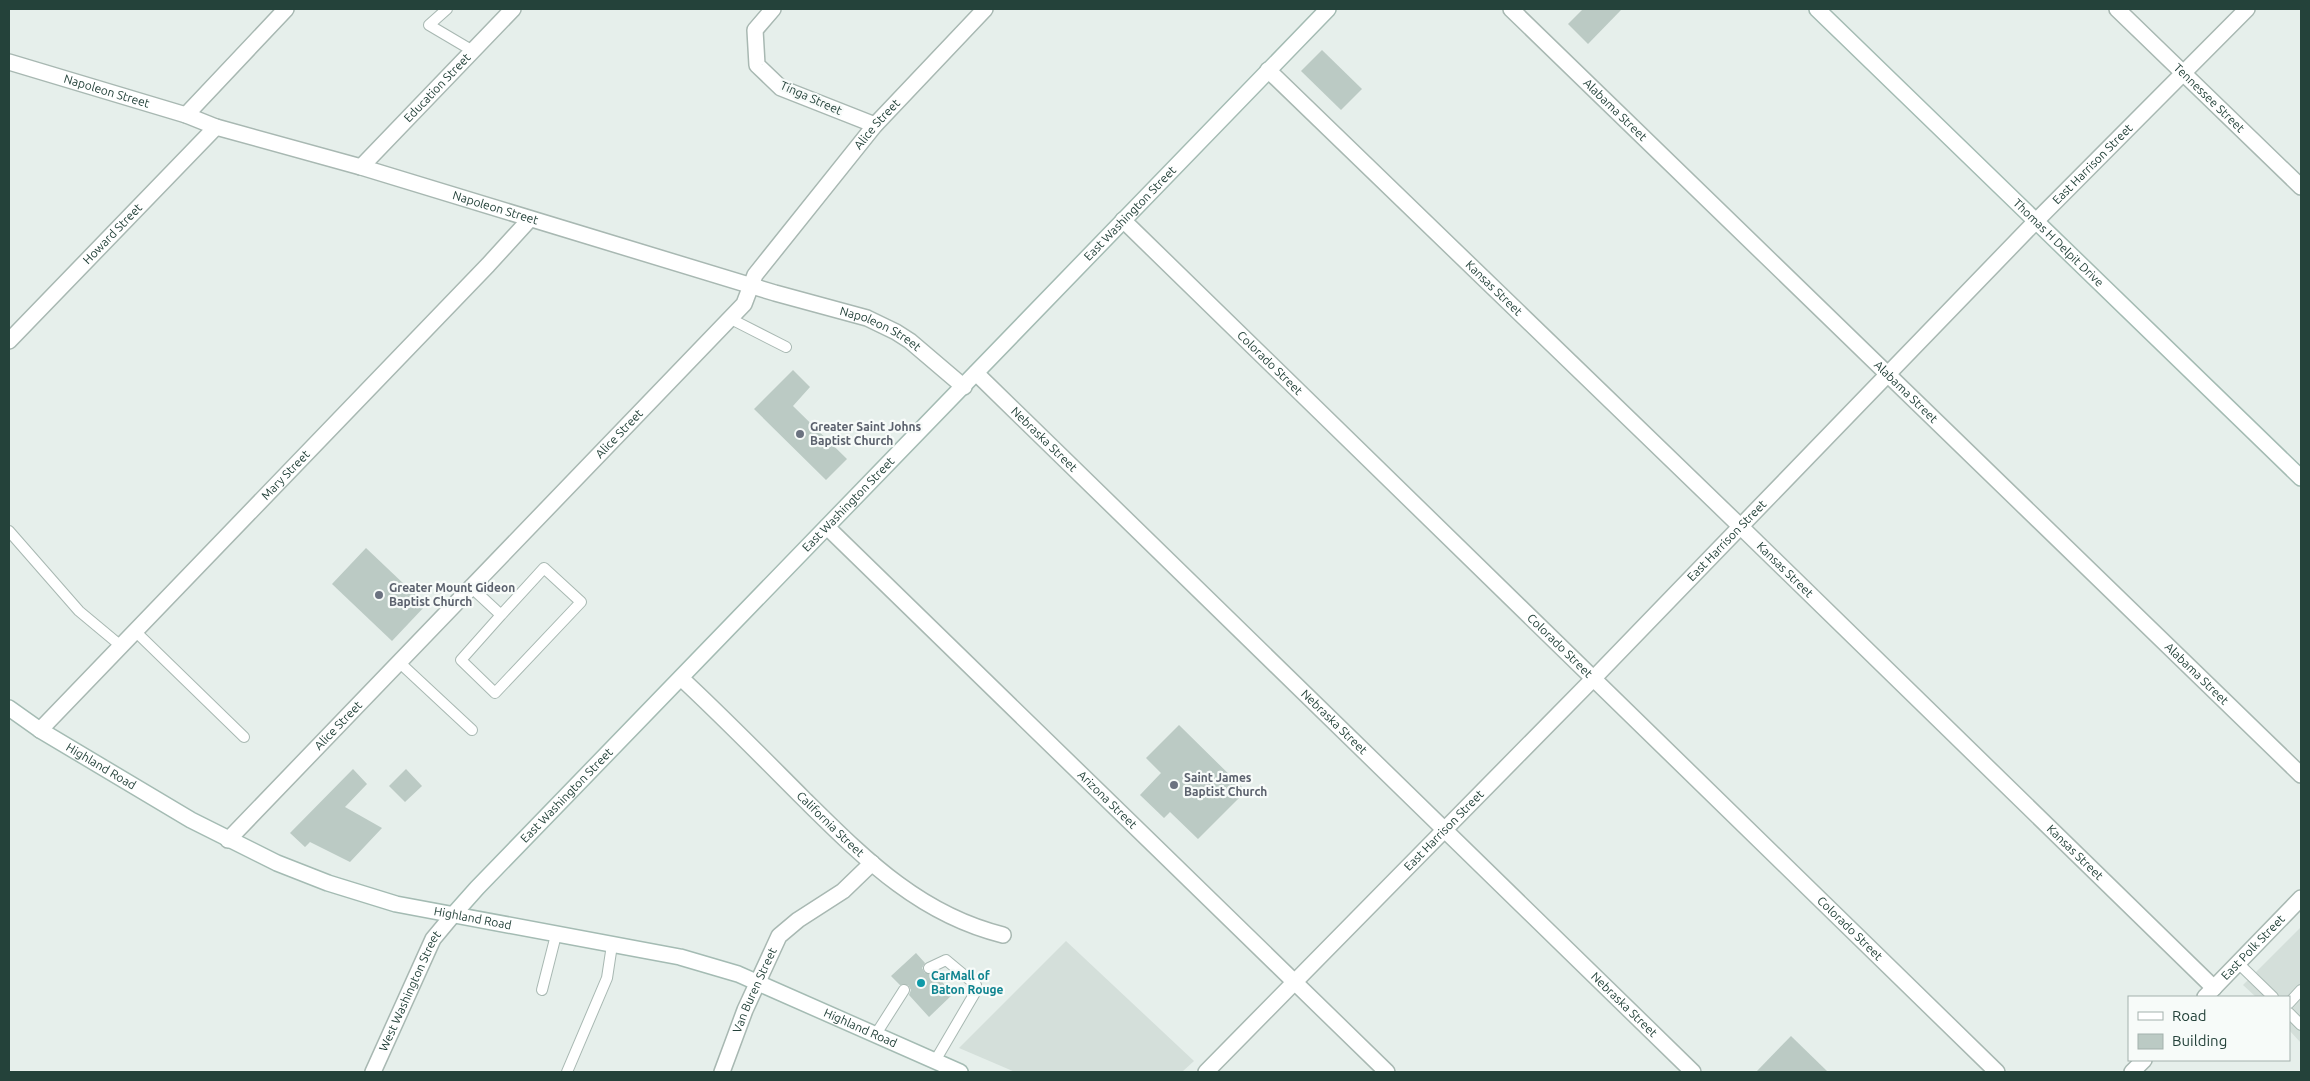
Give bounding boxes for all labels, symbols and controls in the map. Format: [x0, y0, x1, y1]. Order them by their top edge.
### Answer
street label: Education Street [401, 50, 473, 124]
street label: Tennessee Street [2171, 61, 2248, 135]
street label: Napoleon Street [62, 72, 152, 110]
street label: Alabama Street [1581, 76, 1650, 143]
street label: Tinga Street [778, 78, 844, 117]
street label: Alice Street [851, 96, 902, 152]
street label: East Harrison Street [2050, 121, 2135, 206]
street label: East Washington Street [1081, 163, 1178, 263]
street label: Napoleon Street [451, 188, 540, 227]
street label: Thomas H Delpit Drive [2011, 196, 2106, 289]
street label: Howard Street [80, 201, 144, 266]
street label: Kansas Street [1463, 258, 1525, 318]
street label: Napoleon Street [838, 304, 924, 354]
street label: Colorado Street [1235, 328, 1306, 397]
street label: Alabama Street [1872, 358, 1941, 425]
street label: Nebraska Street [1009, 404, 1080, 474]
street label: Alice Street [592, 406, 645, 460]
place label: Greater Saint Johns Baptist Church [810, 420, 922, 447]
marker: Greater Saint Johns Baptist Church [794, 428, 806, 440]
street label: Mary Street [259, 447, 312, 502]
street label: East Washington Street [799, 454, 897, 554]
street label: East Harrison Street [1684, 497, 1769, 584]
street label: Kansas Street [1755, 539, 1816, 600]
place label: Greater Mount Gideon Baptist Church [389, 581, 515, 608]
marker: Greater Mount Gideon Baptist Church [373, 589, 385, 601]
street label: Colorado Street [1525, 611, 1596, 680]
street label: Alabama Street [2163, 640, 2232, 707]
street label: Nebraska Street [1299, 687, 1370, 757]
street label: Alice Street [312, 698, 364, 752]
street label: Highland Road [64, 740, 138, 792]
street label: East Washington Street [518, 745, 615, 845]
street label: Arizona Street [1075, 768, 1140, 831]
place label: Saint James Baptist Church [1184, 771, 1267, 798]
marker: Saint James Baptist Church [1168, 779, 1180, 791]
street label: East Harrison Street [1401, 787, 1486, 873]
street label: California Street [794, 789, 867, 859]
street label: Kansas Street [2045, 822, 2106, 882]
street label: Colorado Street [1815, 894, 1886, 963]
street label: Highland Road [433, 904, 513, 931]
street label: East Polk Street [2218, 912, 2287, 982]
street label: West Washington Street [376, 928, 443, 1053]
street label: Van Buren Street [730, 945, 779, 1035]
place label: CarMall of Baton Rouge [931, 969, 1003, 996]
street label: Nebraska Street [1589, 969, 1660, 1039]
marker: CarMall of Baton Rouge [915, 977, 927, 989]
legend [2128, 996, 2290, 1061]
street label: Highland Road [822, 1006, 899, 1049]
text: Road [2172, 1007, 2207, 1024]
text: Building [2172, 1032, 2227, 1049]

